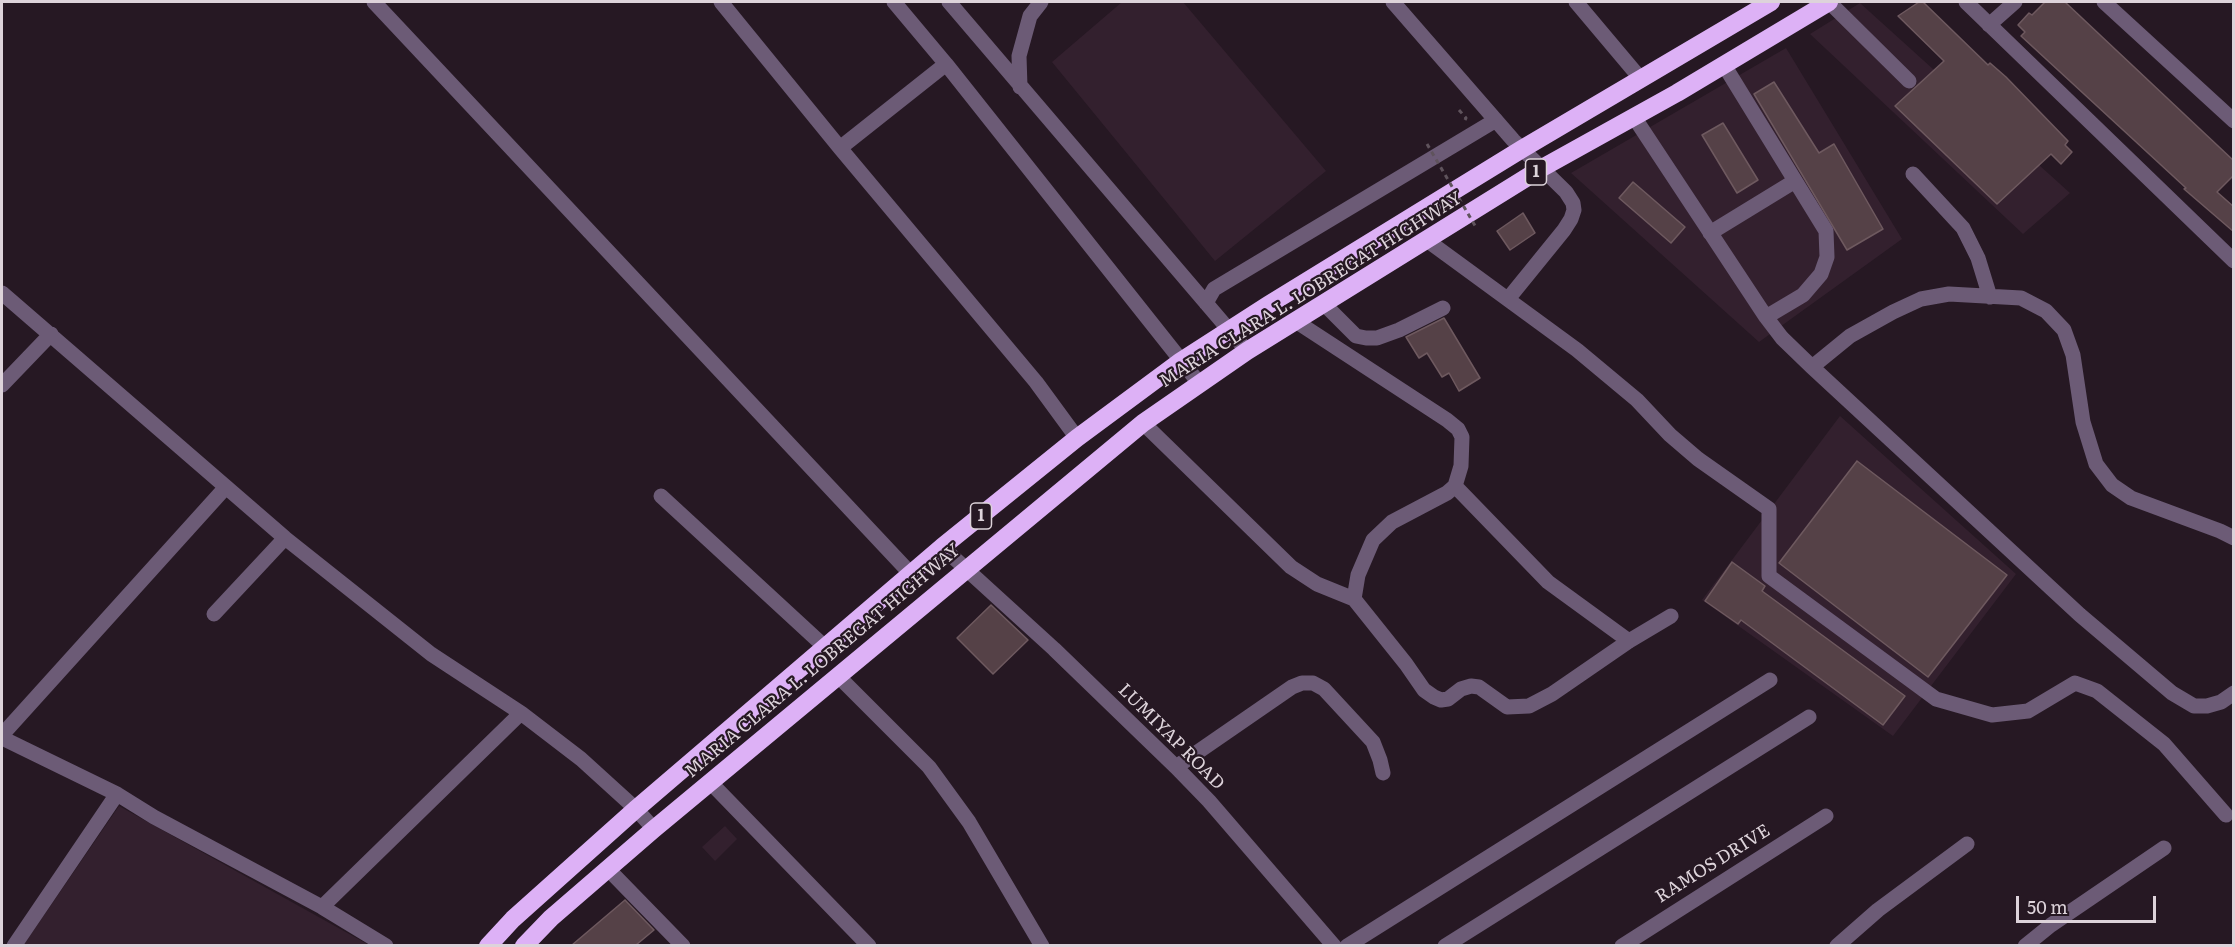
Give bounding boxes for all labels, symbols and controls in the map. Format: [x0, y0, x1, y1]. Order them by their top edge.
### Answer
road number: 1 [1526, 159, 1546, 185]
street label: MARIA CLARA L. LOBREGAT HIGHWAY [1156, 187, 1466, 393]
road number: 1 [970, 503, 992, 529]
street label: MARIA CLARA L. LOBREGAT HIGHWAY [681, 539, 965, 783]
street label: LUMIYAP ROAD [1113, 679, 1229, 795]
street label: RAMOS DRIVE [1652, 820, 1774, 908]
scale bar [2019, 884, 2158, 922]
text: 50 m [2027, 893, 2068, 920]

